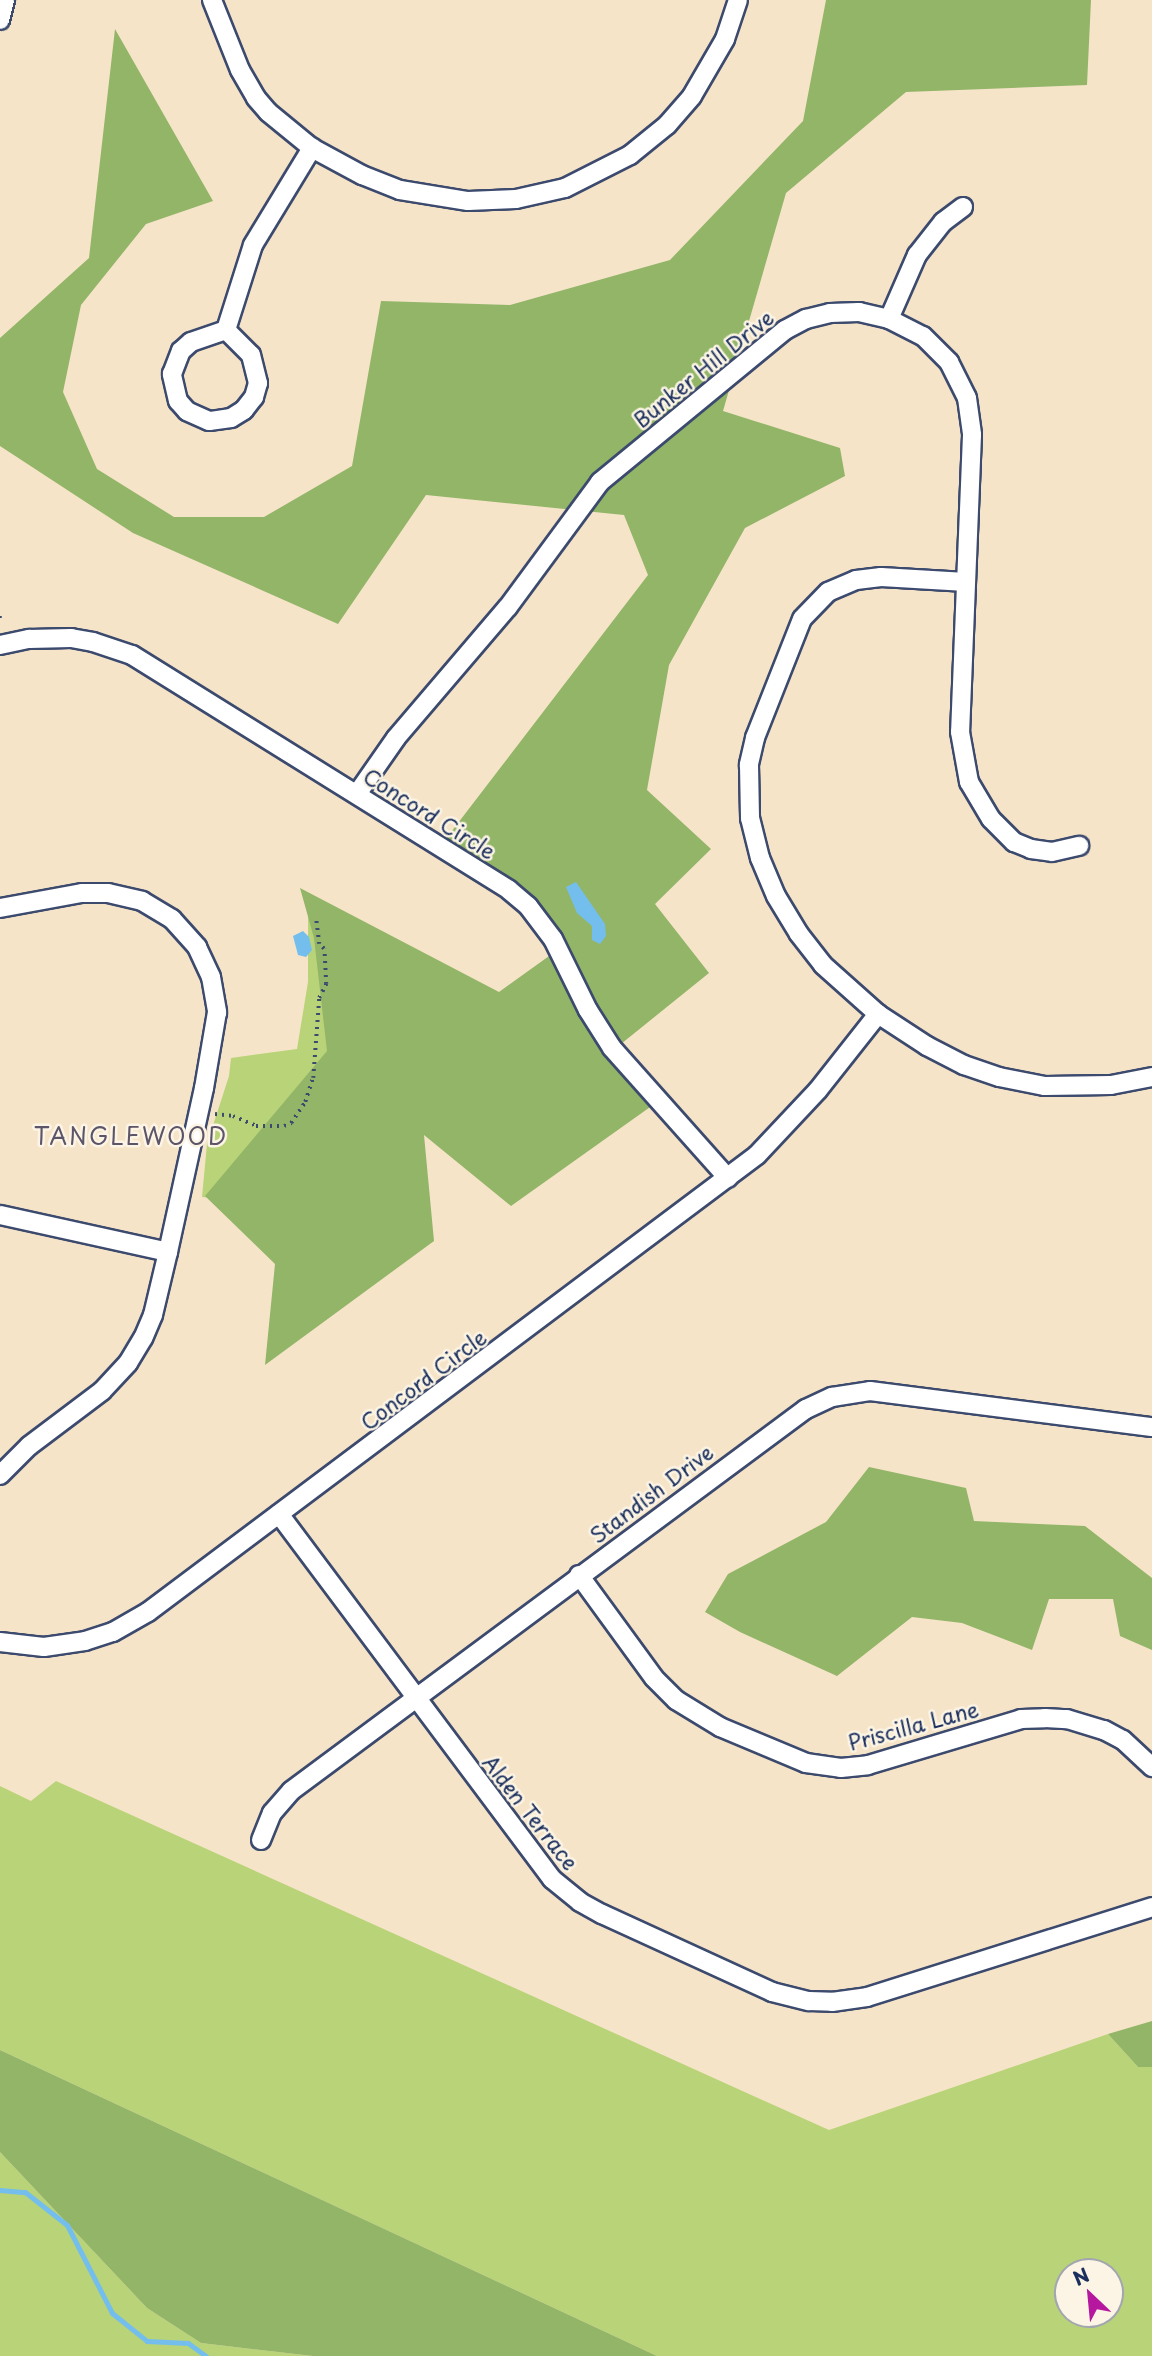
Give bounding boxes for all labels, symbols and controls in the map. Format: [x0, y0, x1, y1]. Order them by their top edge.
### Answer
street label: Bunker Hill Drive [627, 303, 779, 433]
street label: Concord Circle [359, 762, 501, 864]
district label: TANGLEWOOD [35, 1122, 227, 1150]
street label: Concord Circle [355, 1323, 491, 1435]
street label: Standish Drive [584, 1438, 718, 1548]
street label: Priscilla Lane [845, 1695, 981, 1755]
street label: Alden Terrace [478, 1749, 584, 1875]
north arrow [1054, 2258, 1124, 2328]
text: N [1068, 2260, 1094, 2292]

